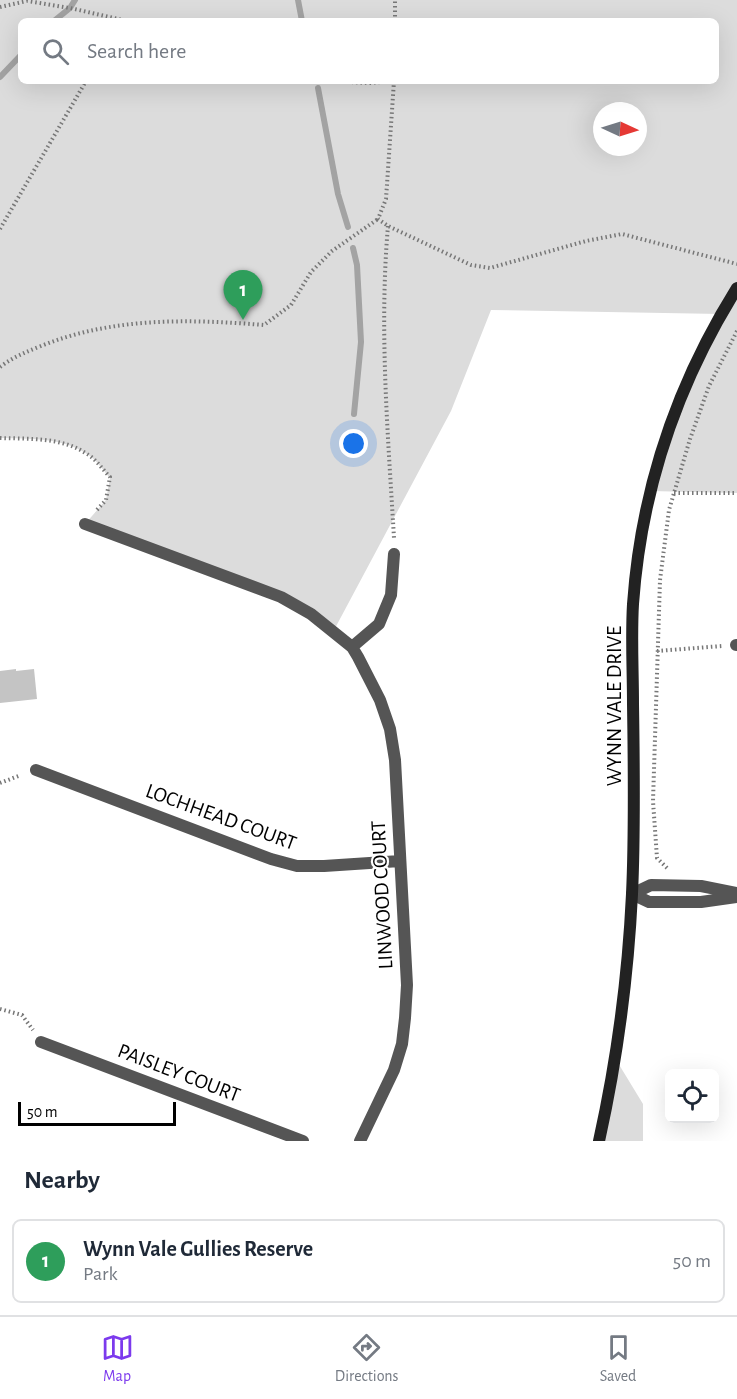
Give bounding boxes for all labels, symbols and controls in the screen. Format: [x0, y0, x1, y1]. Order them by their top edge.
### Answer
search box [18, 18, 719, 84]
icon: search [39, 35, 72, 68]
text: Search here [87, 40, 186, 62]
north arrow [593, 102, 647, 156]
pin: 1 [224, 270, 262, 320]
your location [339, 429, 368, 458]
street label: WYNN VALE DRIVE [604, 626, 625, 786]
street label: LOCHHEAD COURT [143, 780, 299, 854]
street label: LINWOOD COURT [368, 820, 396, 970]
street label: PAISLEY COURT [115, 1040, 243, 1106]
map controls [665, 1069, 719, 1123]
button: locate [665, 1069, 719, 1123]
scale bar [18, 1099, 176, 1126]
text: 50 m [27, 1104, 58, 1120]
text: Nearby [24, 1167, 100, 1193]
text: Wynn Vale Gullies Reserve [83, 1238, 313, 1260]
text: 1 [42, 1251, 49, 1271]
text: 50 m [673, 1251, 711, 1271]
text: Park [83, 1264, 118, 1284]
tab: Map [101, 1331, 134, 1386]
tab: Directions [335, 1331, 399, 1386]
tab: Saved [600, 1331, 636, 1386]

